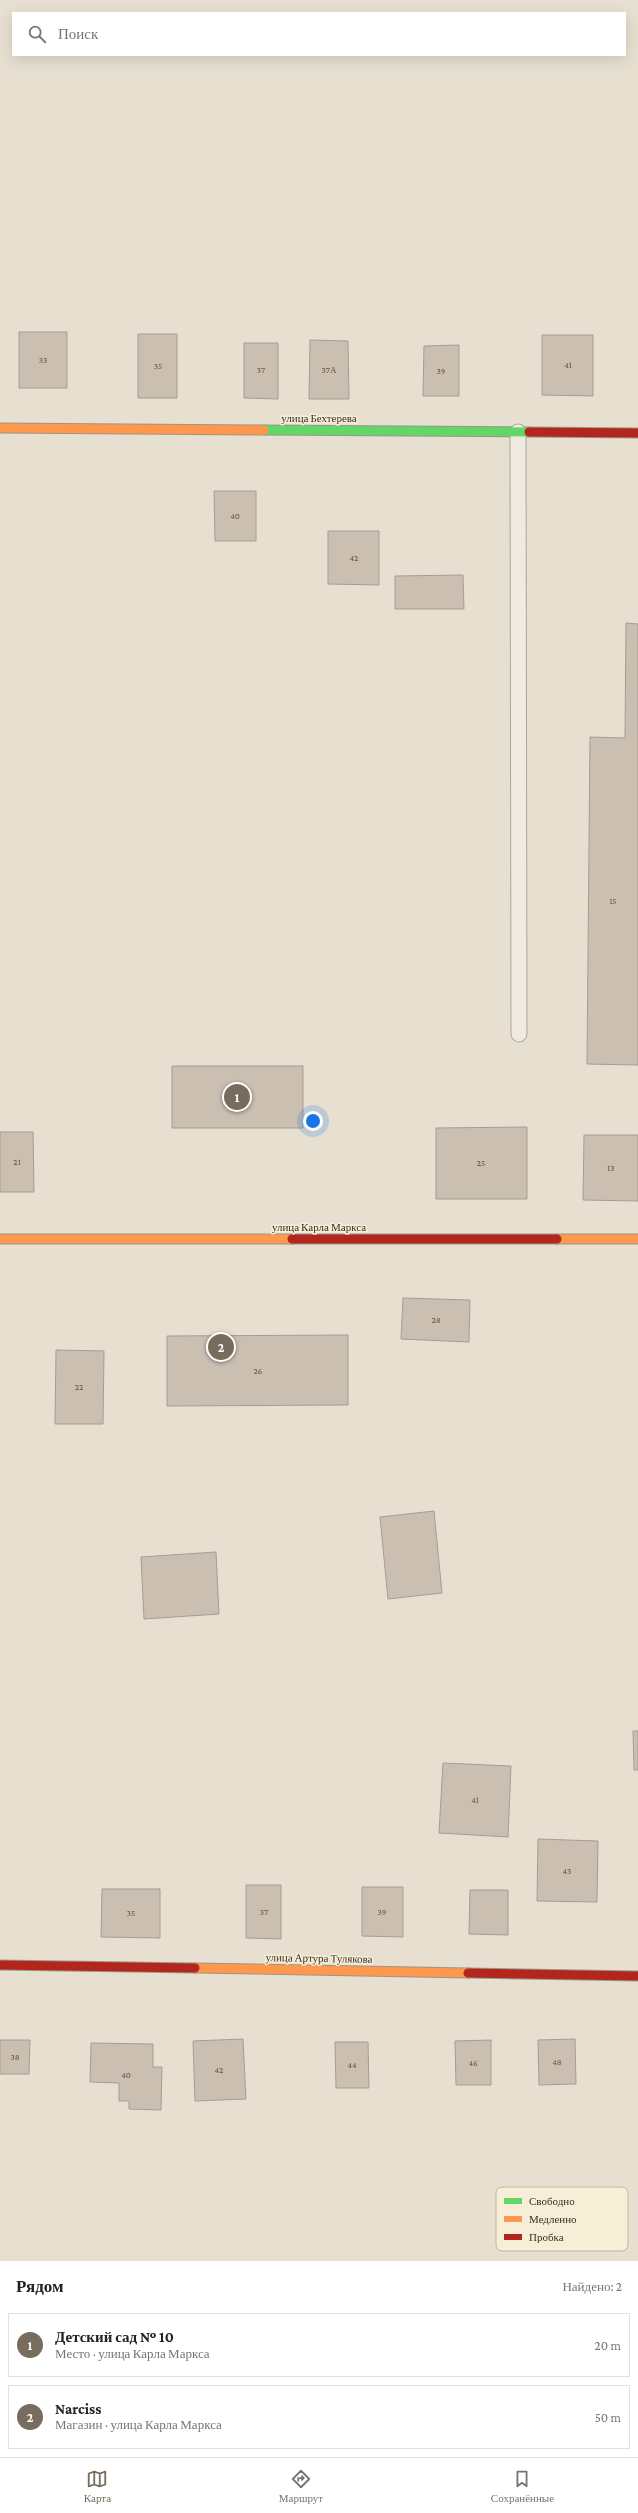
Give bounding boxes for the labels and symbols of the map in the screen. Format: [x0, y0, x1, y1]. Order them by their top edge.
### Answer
house number: 33 [39, 355, 47, 365]
house number: 41 [564, 360, 572, 370]
house number: 35 [154, 361, 162, 371]
house number: 37 [257, 365, 265, 375]
house number: 37А [322, 365, 337, 375]
house number: 39 [437, 366, 446, 376]
street label: улица Бехтерева [281, 412, 357, 424]
house number: 40 [230, 511, 240, 521]
house number: 42 [350, 553, 358, 563]
house number: 15 [609, 896, 617, 906]
pin: 1 [224, 1082, 250, 1112]
your location [303, 1111, 323, 1131]
house number: 21 [13, 1157, 21, 1167]
house number: 25 [477, 1158, 485, 1168]
house number: 13 [607, 1163, 615, 1173]
street label: улица Карла Маркса [272, 1221, 366, 1233]
house number: 28 [431, 1315, 441, 1325]
pin: 2 [208, 1332, 234, 1362]
house number: 26 [254, 1366, 263, 1376]
house number: 22 [75, 1382, 83, 1392]
house number: 41 [471, 1795, 479, 1805]
house number: 43 [563, 1866, 571, 1876]
house number: 37 [260, 1907, 268, 1917]
house number: 39 [378, 1907, 387, 1917]
house number: 35 [127, 1908, 135, 1918]
street label: улица Артура Тулякова [265, 1951, 373, 1965]
house number: 38 [10, 2052, 20, 2062]
house number: 48 [552, 2057, 562, 2067]
house number: 46 [468, 2058, 478, 2068]
house number: 44 [347, 2060, 357, 2070]
house number: 42 [215, 2065, 223, 2075]
house number: 40 [121, 2070, 131, 2080]
legend [496, 2187, 628, 2251]
text: Свободно [529, 2195, 575, 2207]
text: Медленно [529, 2213, 577, 2225]
text: Пробка [529, 2231, 564, 2243]

